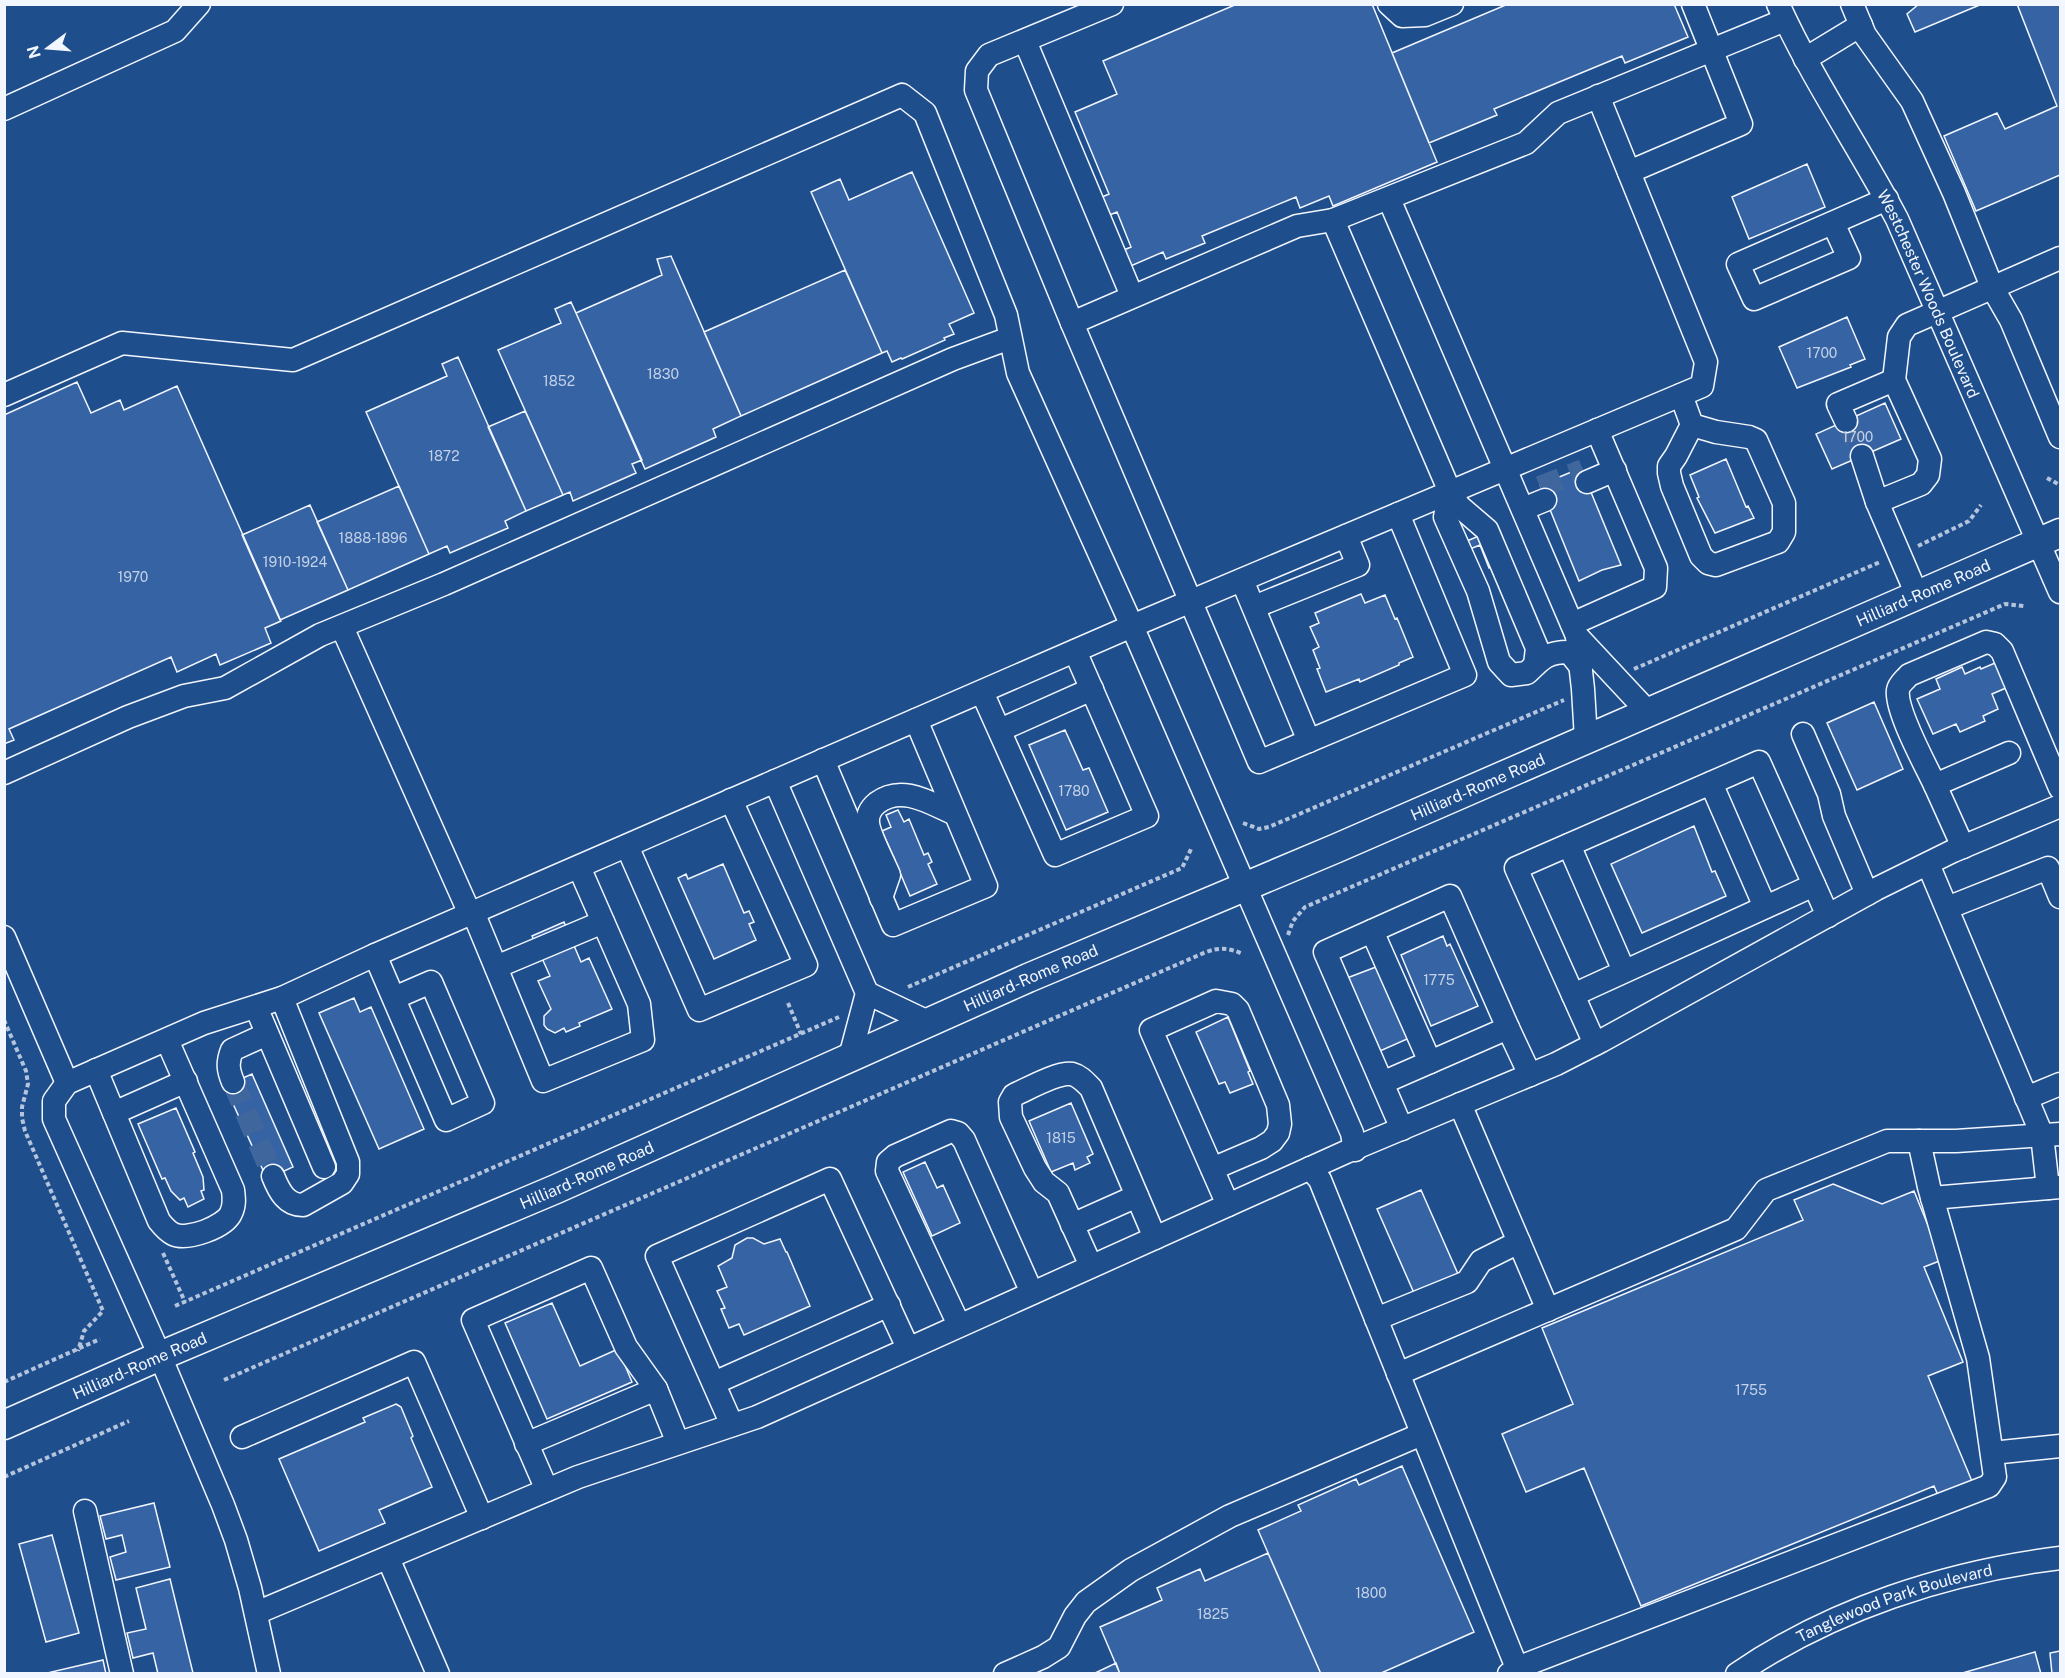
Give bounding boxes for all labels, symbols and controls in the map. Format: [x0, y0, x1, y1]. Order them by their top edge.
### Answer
north arrow [18, 18, 78, 78]
text: N [23, 43, 45, 61]
street label: Westchester Woods Boulevard [1873, 186, 1984, 401]
house number: 1700 [1807, 345, 1837, 361]
house number: 1830 [647, 366, 679, 382]
house number: 1852 [543, 373, 575, 389]
house number: 1700 [1843, 429, 1873, 445]
house number: 1872 [428, 448, 460, 464]
house number: 1888-1896 [339, 530, 408, 546]
house number: 1910-1924 [263, 554, 327, 570]
street label: Hilliard-Rome Road [1853, 555, 1993, 630]
house number: 1970 [118, 569, 148, 585]
street label: Hilliard-Rome Road [1408, 749, 1548, 824]
house number: 1780 [1058, 783, 1090, 799]
street label: Hilliard-Rome Road [961, 940, 1101, 1015]
house number: 1775 [1423, 972, 1455, 988]
house number: 1815 [1046, 1130, 1076, 1146]
street label: Hilliard-Rome Road [517, 1137, 657, 1213]
street label: Hilliard-Rome Road [69, 1328, 209, 1403]
house number: 1755 [1735, 1382, 1767, 1398]
street label: Tanglewood Park Boulevard [1793, 1560, 1994, 1646]
house number: 1800 [1355, 1585, 1387, 1601]
house number: 1825 [1197, 1606, 1229, 1622]

